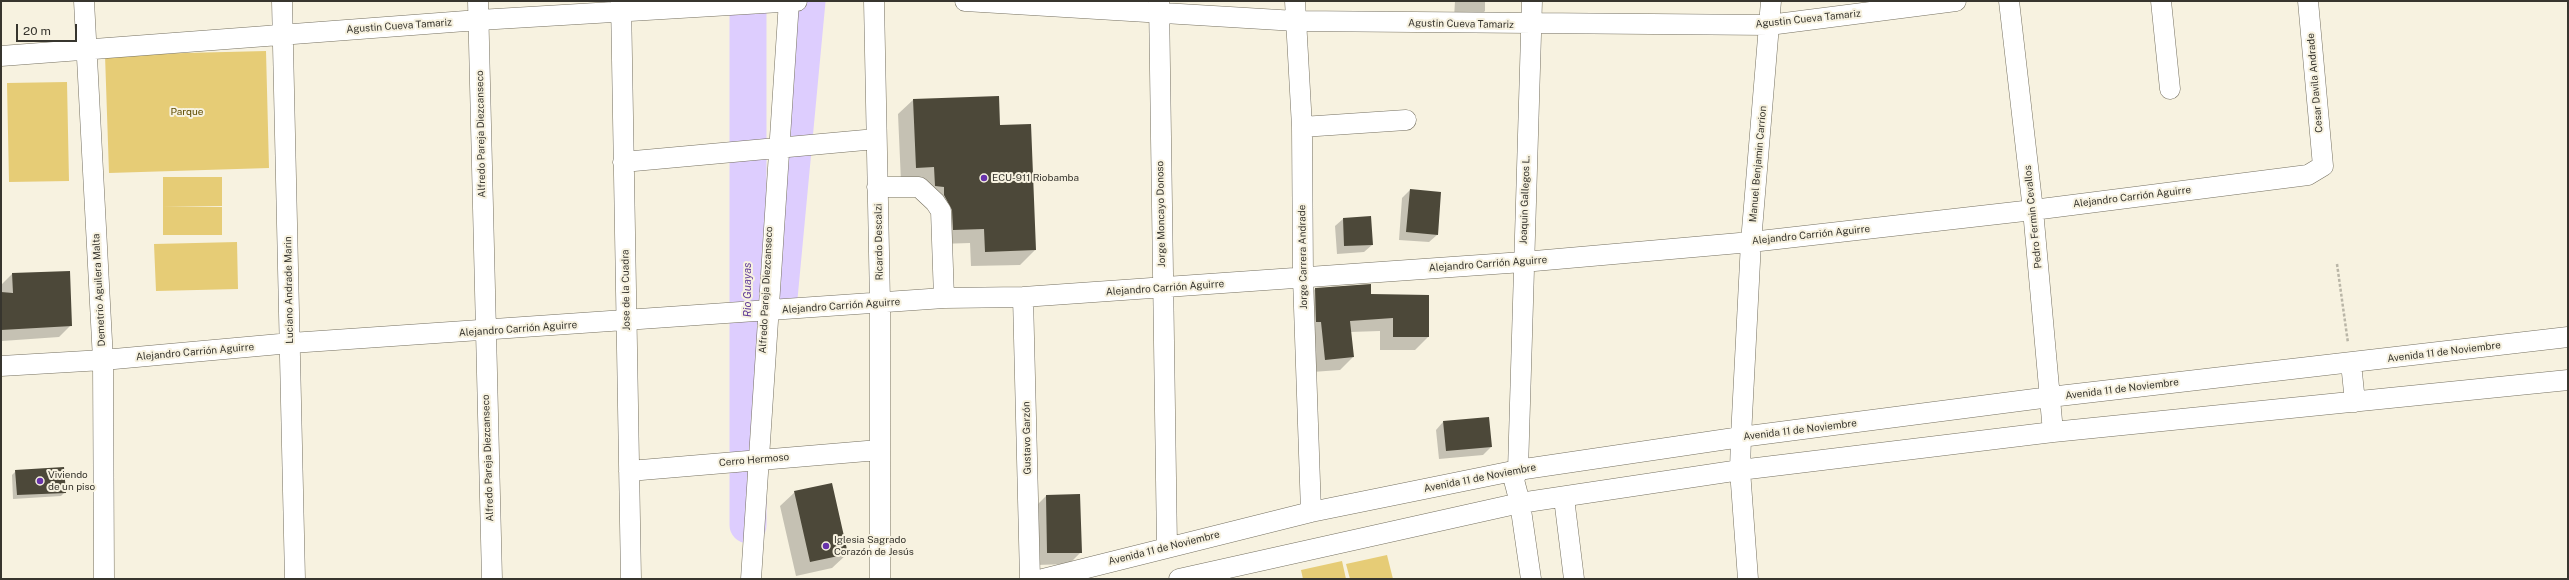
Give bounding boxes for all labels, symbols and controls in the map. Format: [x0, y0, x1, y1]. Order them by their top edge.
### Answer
street label: Agustin Cueva Tamariz [1755, 8, 1861, 30]
scale bar [18, 16, 79, 42]
street label: Agustin Cueva Tamariz [346, 16, 452, 36]
street label: Agustin Cueva Tamariz [1408, 17, 1514, 31]
text: 20 m [23, 24, 51, 38]
street label: Cesar Davila Andrade [2305, 33, 2325, 133]
street label: Alfredo Pareja Diezcanseco [474, 70, 488, 198]
street label: Manuel Benjamin Carrion [1747, 105, 1769, 223]
park label: Parque [170, 106, 204, 118]
street label: Joaquin Gallegos L. [1517, 155, 1533, 245]
street label: Jorge Moncayo Donoso [1154, 161, 1168, 267]
street label: Pedro Fermin Cevallos [2022, 165, 2044, 269]
place label: ECU-911 Riobamba [992, 172, 1079, 184]
marker: ECU-911 Riobamba [979, 173, 989, 183]
street label: Alejandro Carrión Aguirre [2072, 184, 2192, 210]
street label: Ricardo Descalzi [872, 203, 886, 281]
street label: Jorge Carrera Andrade [1296, 205, 1310, 309]
street label: Alejandro Carrión Aguirre [1751, 223, 1871, 247]
street label: Alfredo Pareja Diezcanseco [757, 226, 775, 354]
street label: Demetrio Aguilera Malta [90, 233, 108, 347]
street label: Luciano Andrade Marin [282, 236, 296, 344]
street label: Jose de la Cuadra [619, 249, 633, 331]
street label: Alejandro Carrión Aguirre [1428, 254, 1548, 274]
water label: Rio Guayas [741, 263, 755, 317]
street label: Alejandro Carrión Aguirre [1105, 278, 1225, 298]
street label: Alejandro Carrión Aguirre [781, 296, 901, 316]
street label: Alejandro Carrión Aguirre [458, 319, 578, 339]
street label: Avenida 11 de Noviembre [2387, 339, 2501, 365]
street label: Alejandro Carrión Aguirre [135, 341, 255, 363]
street label: Avenida 11 de Noviembre [2065, 376, 2179, 402]
street label: Alfredo Pareja Diezcanseco [480, 394, 496, 522]
street label: Gustavo Garzón [1020, 401, 1034, 475]
street label: Avenida 11 de Noviembre [1743, 417, 1857, 443]
street label: Cerro Hermoso [718, 451, 790, 469]
street label: Avenida 11 de Noviembre [1423, 461, 1537, 495]
place label: Viviendo de un piso [48, 469, 95, 492]
marker: Viviendo de un piso [35, 476, 45, 486]
street label: Avenida 11 de Noviembre [1107, 528, 1221, 568]
place label: Iglesia Sagrado Corazón de Jesús [834, 534, 914, 558]
marker: Iglesia Sagrado Corazón de Jesús [821, 541, 831, 551]

